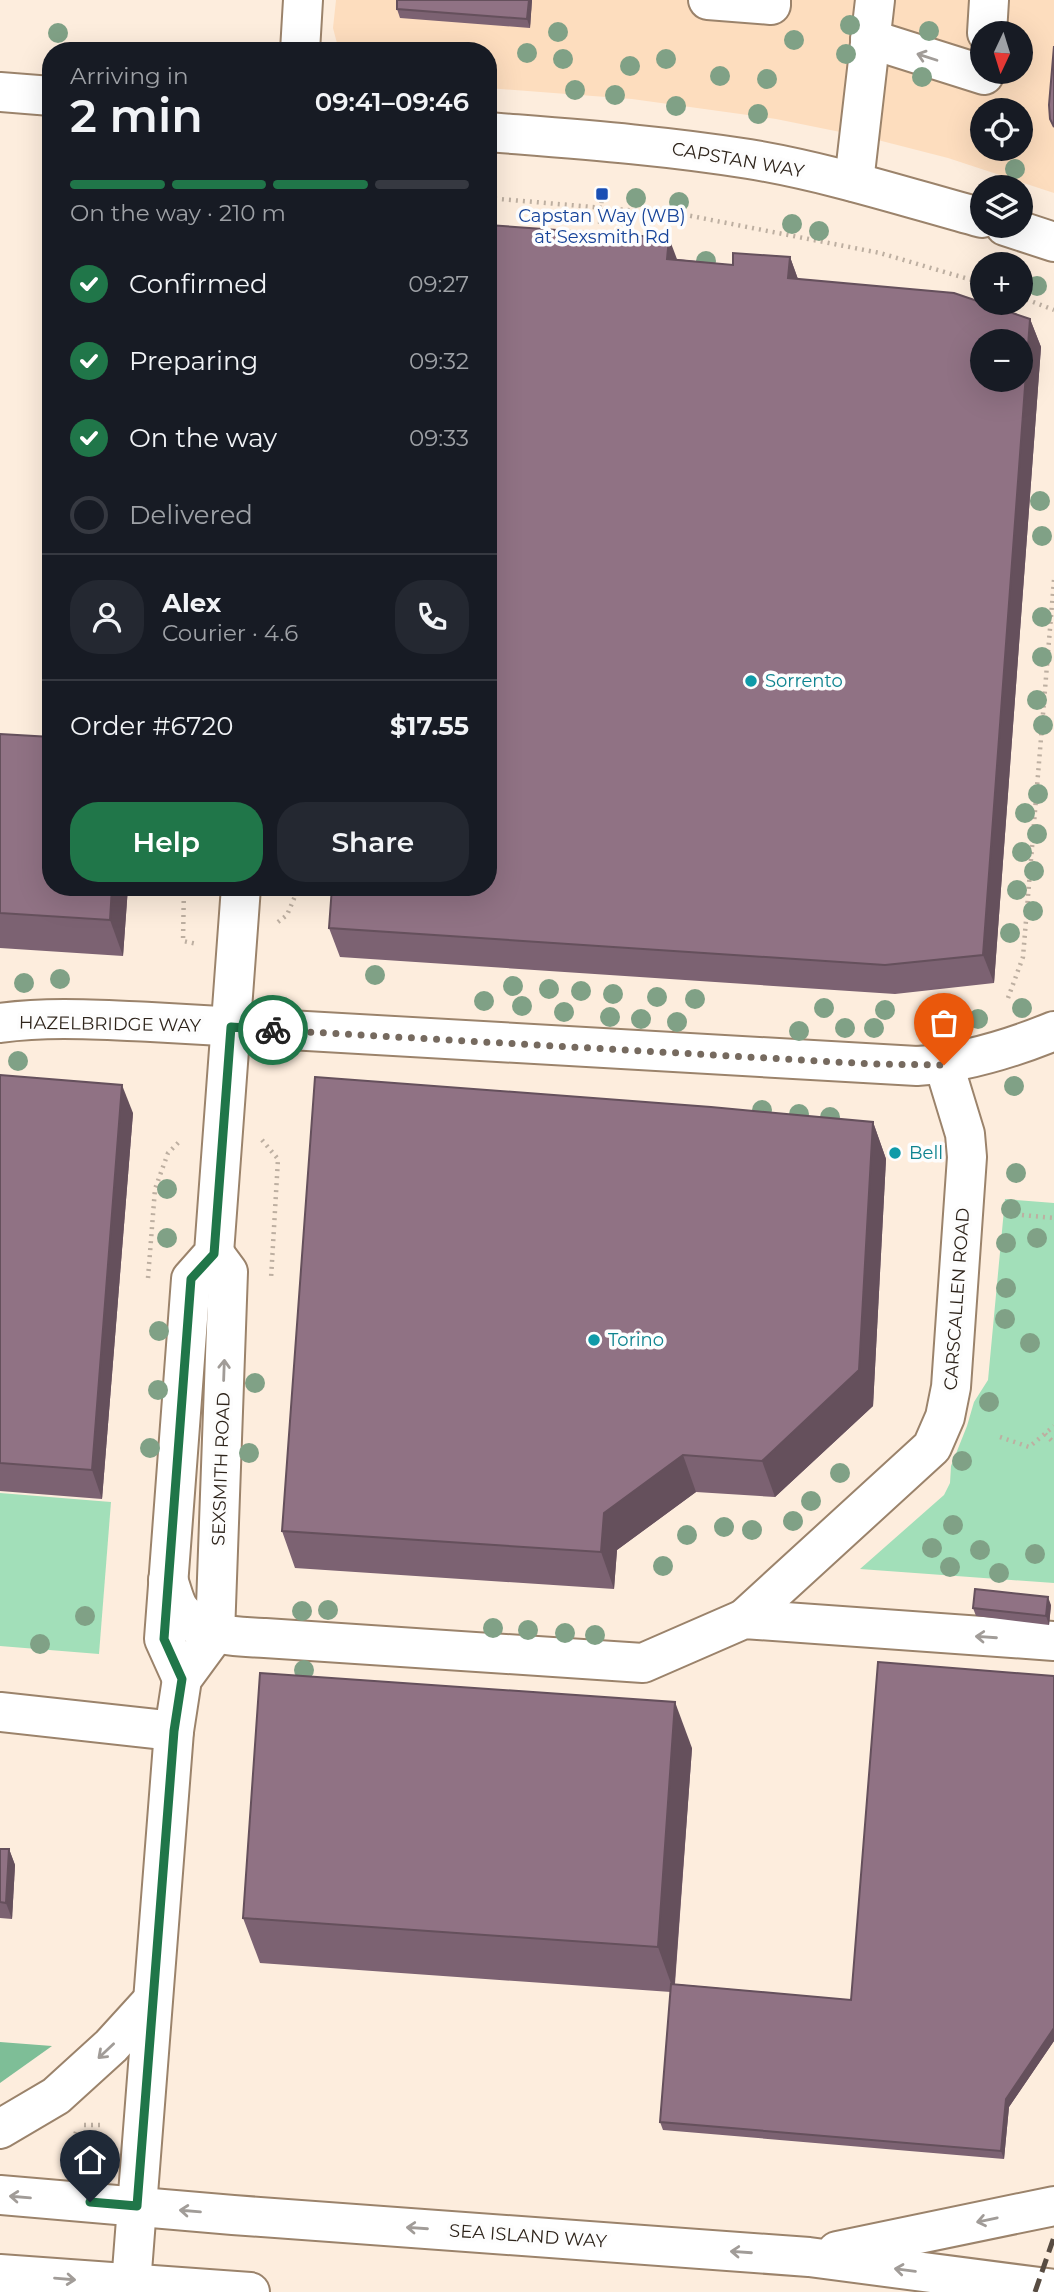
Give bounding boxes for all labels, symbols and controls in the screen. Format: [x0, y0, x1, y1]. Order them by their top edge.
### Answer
north arrow [970, 21, 1032, 84]
map controls [970, 21, 1033, 392]
one-way arrow [916, 50, 938, 63]
text: Arriving in [70, 62, 189, 90]
text: 09:41–09:46 [315, 86, 469, 118]
text: 2 min [70, 87, 203, 144]
button: locate [970, 98, 1033, 161]
street label: CAPSTAN WAY [670, 138, 806, 183]
button: layers [970, 175, 1033, 238]
marker: Capstan Way (WB) at Sexsmith Rd [594, 186, 610, 202]
text: On the way · 210 m [70, 199, 286, 227]
place label: Capstan Way (WB) at Sexsmith Rd [518, 205, 686, 248]
button: + [970, 252, 1033, 315]
icon: check [70, 265, 108, 303]
text: Confirmed [129, 268, 268, 300]
text: 09:27 [408, 270, 469, 298]
button: − [970, 329, 1033, 392]
icon: check [70, 342, 108, 380]
text: Preparing [129, 345, 258, 377]
text: 09:32 [409, 347, 469, 375]
icon: check [70, 419, 108, 457]
text: On the way [129, 422, 277, 454]
text: 09:33 [409, 424, 469, 452]
text: Delivered [129, 499, 253, 531]
button: person [70, 580, 144, 654]
button: phone [395, 580, 469, 654]
text: Alex [162, 587, 221, 619]
text: Courier · 4.6 [162, 619, 298, 647]
place label: Sorrento [765, 670, 843, 692]
marker: Sorrento [743, 673, 759, 689]
text: Order #6720 [70, 710, 233, 742]
text: $17.55 [390, 710, 469, 742]
button: Help [70, 802, 263, 882]
button: Share [277, 802, 469, 882]
pin [914, 993, 974, 1065]
courier [238, 995, 308, 1065]
icon: bag [925, 1004, 963, 1042]
street label: HAZELBRIDGE WAY [19, 1011, 202, 1037]
icon: bike [254, 1011, 292, 1049]
place label: Bell [909, 1142, 943, 1164]
marker: Bell [887, 1145, 903, 1161]
street label: CARSCALLEN ROAD [940, 1207, 974, 1391]
place label: Torino [608, 1329, 664, 1351]
marker: Torino [586, 1332, 602, 1348]
one-way arrow [218, 1359, 231, 1382]
street label: SEXSMITH ROAD [207, 1392, 235, 1546]
one-way arrow [975, 1630, 998, 1643]
one-way arrow [97, 2043, 115, 2059]
pin [60, 2130, 120, 2202]
icon: home [71, 2141, 109, 2179]
one-way arrow [9, 2190, 32, 2203]
one-way arrow [179, 2204, 202, 2217]
one-way arrow [976, 2213, 999, 2227]
street label: SEA ISLAND WAY [449, 2220, 608, 2253]
one-way arrow [406, 2221, 428, 2234]
one-way arrow [730, 2245, 753, 2258]
one-way arrow [894, 2263, 917, 2276]
one-way arrow [54, 2272, 76, 2285]

